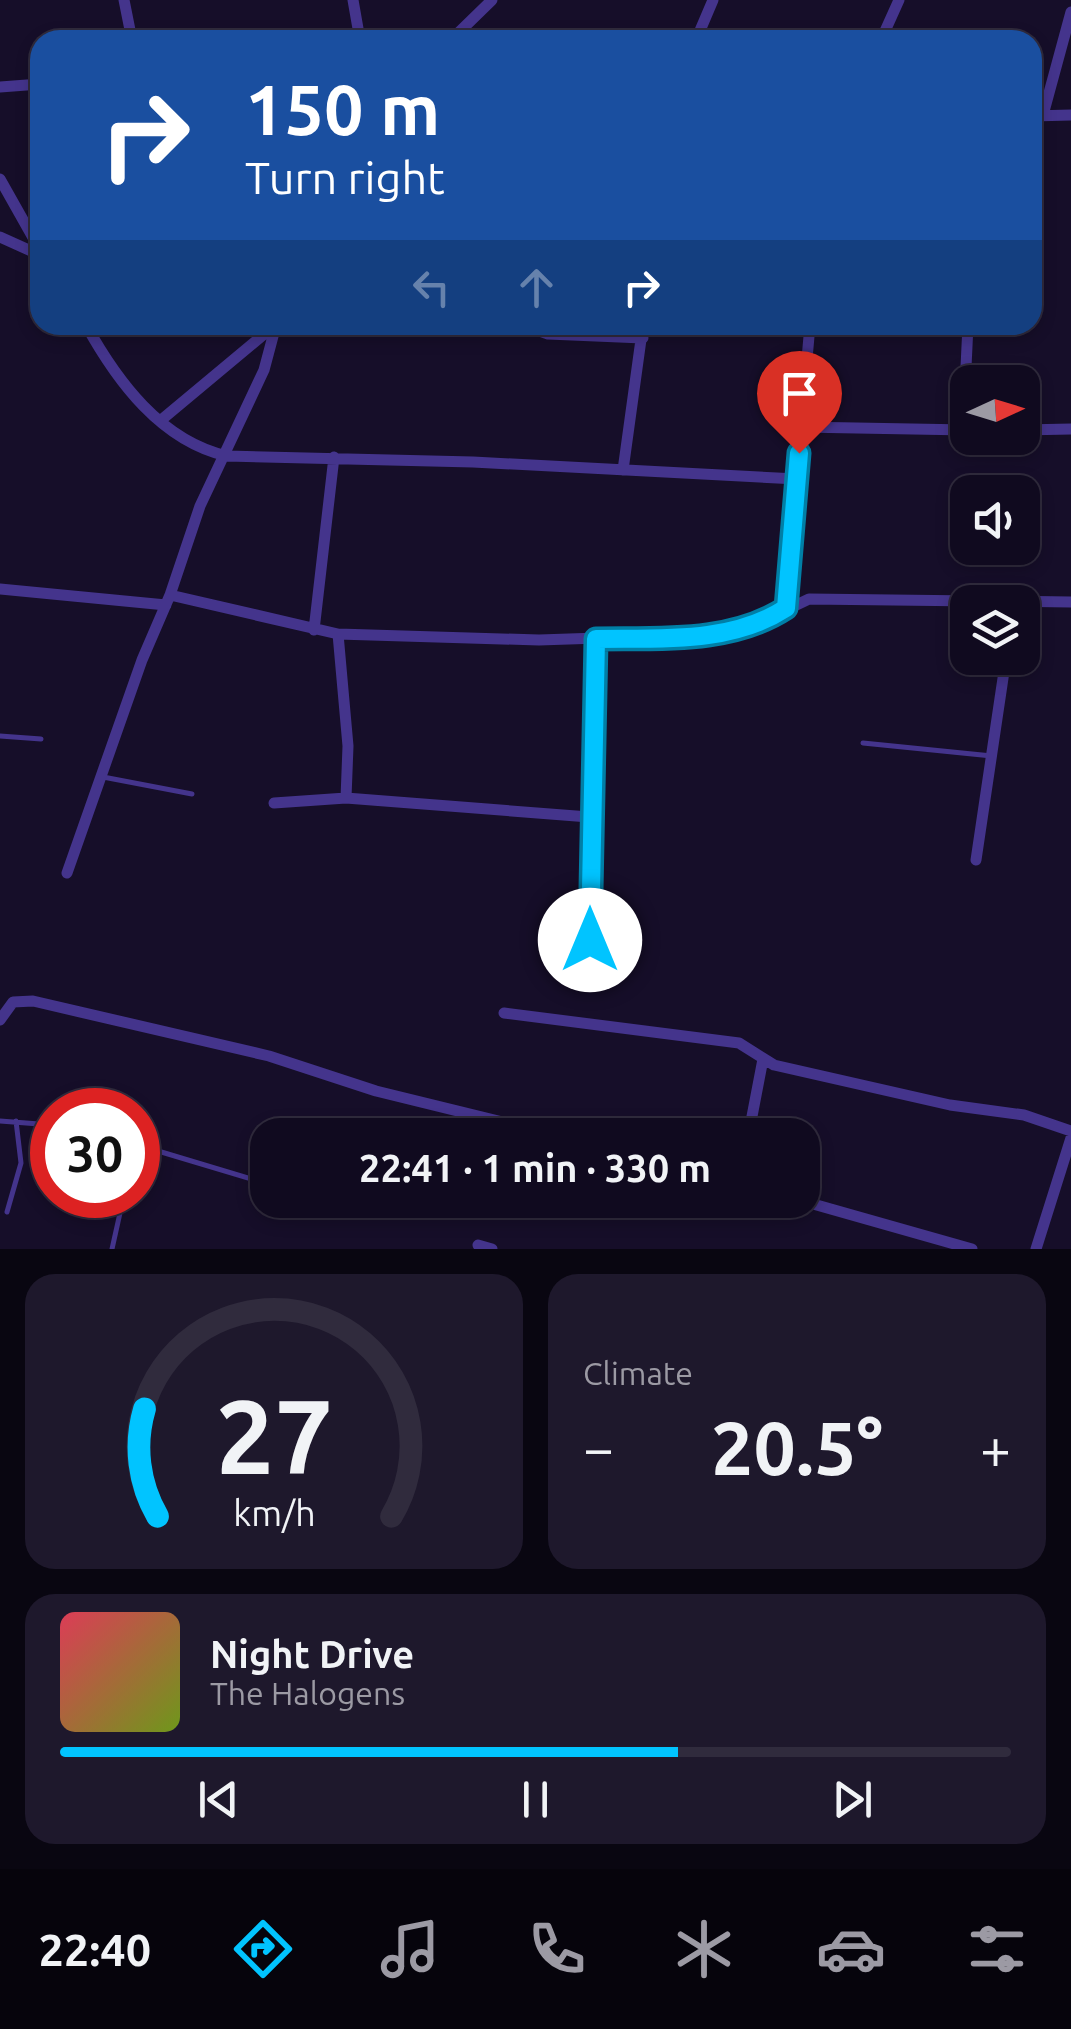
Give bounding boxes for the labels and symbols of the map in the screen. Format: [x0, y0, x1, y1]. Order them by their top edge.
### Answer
pin [757, 351, 842, 454]
north arrow [950, 365, 1040, 455]
position arrow [538, 888, 642, 992]
speed limit sign: 30 [30, 1088, 160, 1218]

